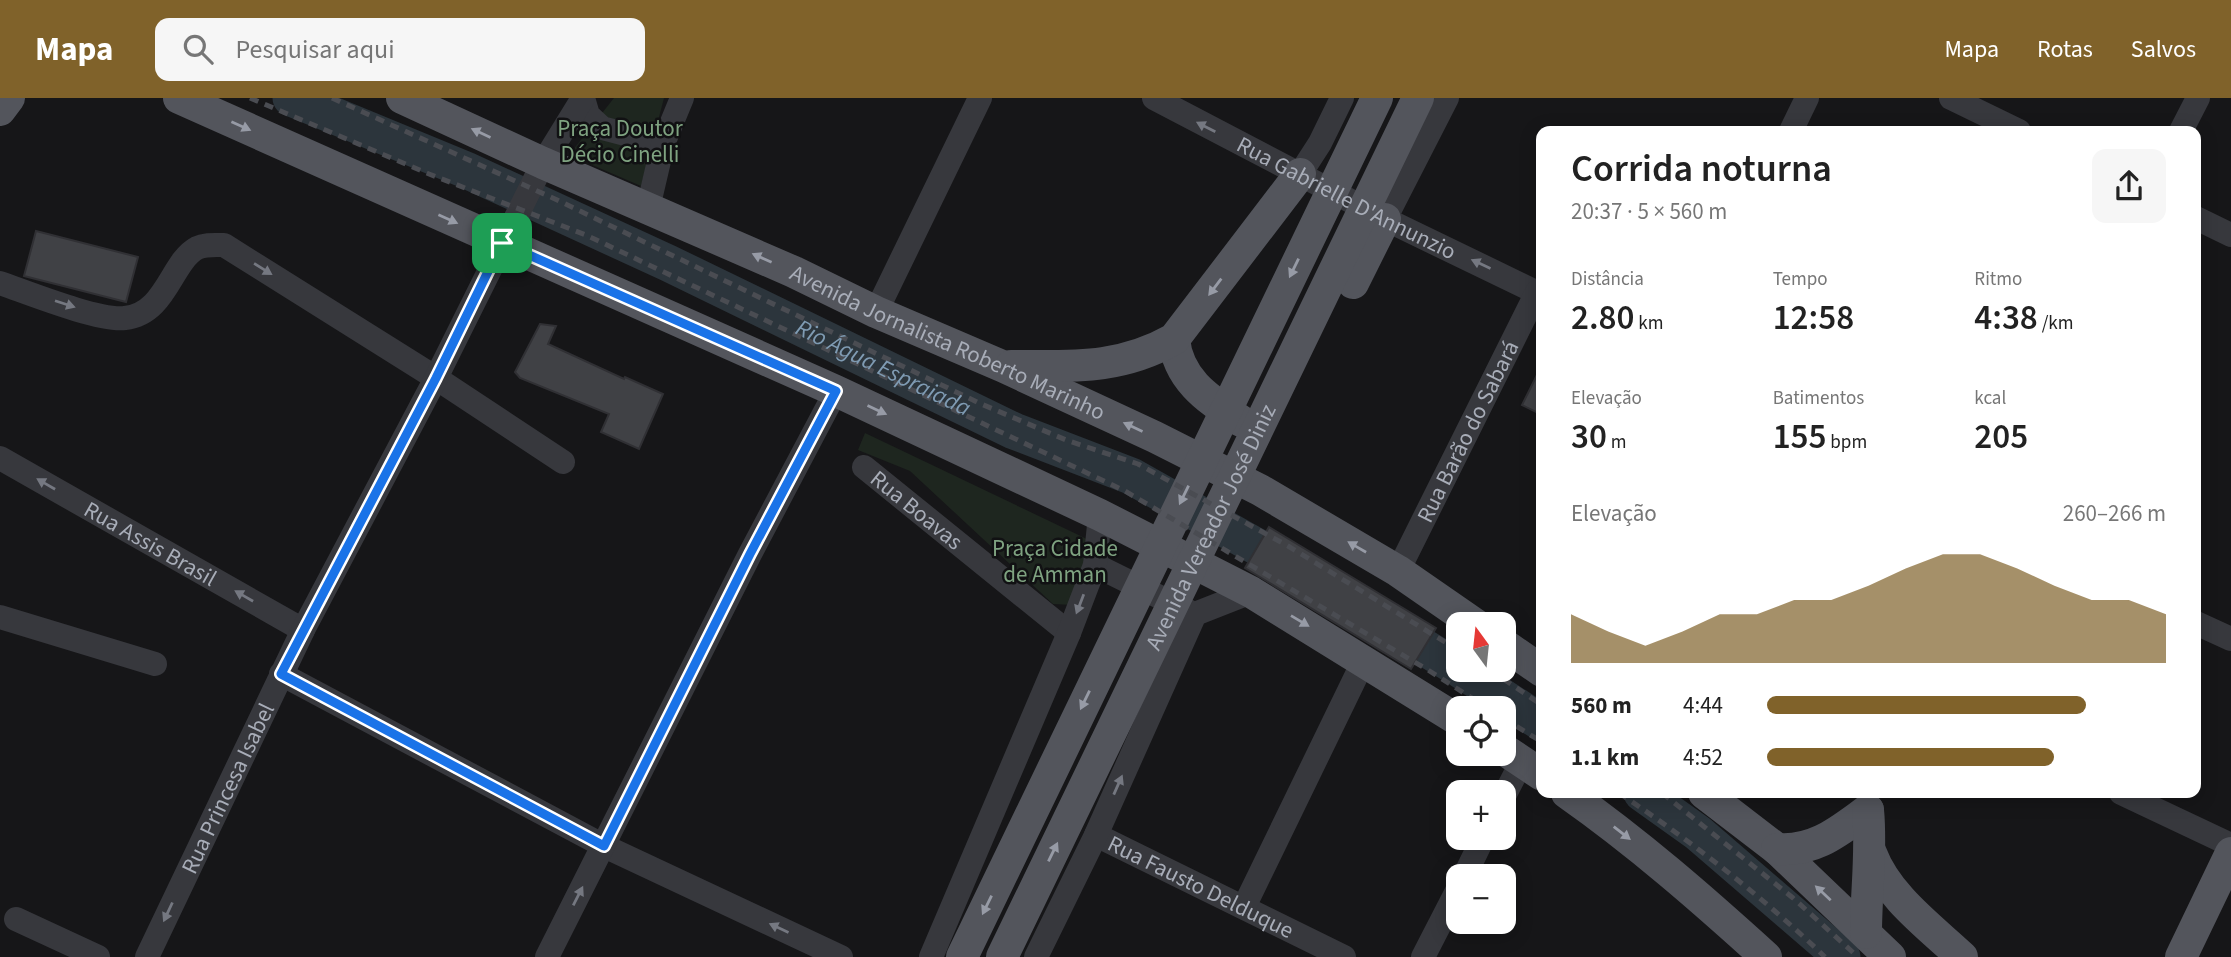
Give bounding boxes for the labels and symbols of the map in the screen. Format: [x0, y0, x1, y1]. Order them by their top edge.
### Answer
park label: Praça Doutor Décio Cinelli [557, 112, 684, 171]
one-way arrow [231, 120, 251, 132]
one-way arrow [1196, 121, 1216, 132]
one-way arrow [471, 127, 491, 139]
street label: Rua Gabrielle D'Annunzio [1231, 128, 1462, 268]
one-way arrow [438, 213, 458, 225]
pin [472, 213, 532, 273]
one-way arrow [751, 252, 772, 263]
street label: Avenida Jornalista Roberto Marinho [784, 257, 1111, 429]
one-way arrow [1289, 258, 1300, 278]
one-way arrow [1471, 258, 1491, 270]
one-way arrow [253, 262, 272, 275]
one-way arrow [1208, 278, 1223, 296]
one-way arrow [55, 299, 76, 310]
water label: Rio Água Espraiada [790, 311, 977, 426]
street label: Rua Barão do Sabará [1409, 335, 1527, 528]
street label: Avenida Vereador José Diniz [1137, 398, 1285, 656]
one-way arrow [867, 404, 887, 416]
one-way arrow [1123, 422, 1143, 433]
street label: Rua Boavas [863, 463, 970, 558]
one-way arrow [36, 478, 55, 490]
one-way arrow [1178, 485, 1190, 505]
street label: Rua Assis Brasil [78, 493, 223, 595]
park label: Praça Cidade de Amman [992, 532, 1118, 591]
one-way arrow [1348, 541, 1367, 553]
one-way arrow [234, 590, 253, 602]
one-way arrow [1075, 594, 1086, 615]
north arrow [1446, 612, 1516, 682]
one-way arrow [1290, 615, 1309, 627]
one-way arrow [1080, 690, 1091, 710]
street label: Rua Princesa Isabel [173, 698, 283, 879]
one-way arrow [1112, 775, 1124, 795]
one-way arrow [1613, 825, 1631, 840]
street label: Rua Fausto Delduque [1102, 827, 1299, 947]
one-way arrow [1048, 841, 1059, 862]
one-way arrow [1815, 885, 1832, 901]
one-way arrow [572, 886, 583, 906]
one-way arrow [981, 895, 992, 915]
one-way arrow [162, 902, 174, 922]
one-way arrow [769, 922, 789, 934]

